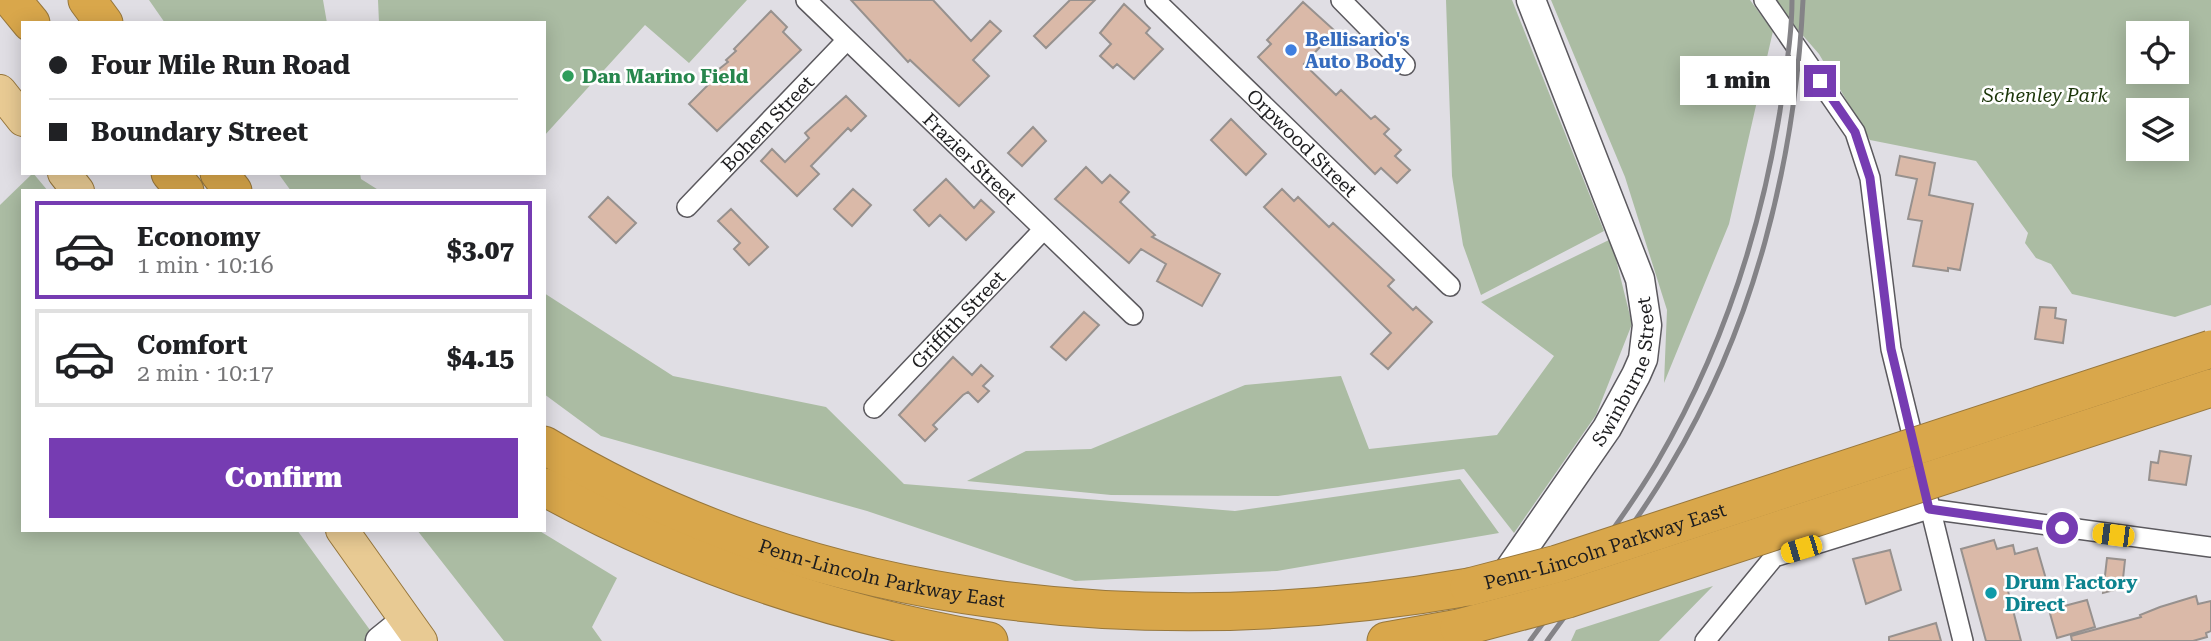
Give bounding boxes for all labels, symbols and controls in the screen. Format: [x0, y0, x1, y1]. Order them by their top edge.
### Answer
map controls [2126, 21, 2189, 161]
button: locate [2126, 21, 2189, 84]
place label: Bellisario's Auto Body [1305, 28, 1410, 73]
marker: Bellisario's Auto Body [1283, 42, 1299, 58]
text: Four Mile Run Road [91, 50, 350, 80]
callout: 1 min [1680, 56, 1796, 106]
place label: Dan Marino Field [582, 65, 749, 88]
route end [1804, 65, 1836, 97]
text: 1 min [1706, 67, 1770, 94]
marker: Dan Marino Field [560, 68, 576, 84]
street label: Bohem Street [716, 71, 818, 176]
street label: Orpwood Street [1242, 84, 1362, 201]
park label: Schenley Park [1981, 84, 2108, 107]
button: layers [2126, 98, 2189, 161]
street label: Frazier Street [918, 108, 1022, 209]
text: Boundary Street [91, 117, 308, 147]
icon: car [53, 219, 116, 282]
text: Economy [137, 222, 260, 252]
text: $3.07 [447, 235, 514, 265]
text: 1 min · 10:16 [137, 252, 274, 279]
street label: Griffith Street [906, 266, 1010, 373]
street label: Swinburne Street [1587, 295, 1658, 450]
icon: car [53, 327, 116, 390]
text: Comfort [137, 330, 247, 360]
text: $4.15 [447, 343, 514, 373]
text: 2 min · 10:17 [137, 360, 274, 387]
button: Confirm [49, 438, 518, 518]
street label: Penn-Lincoln Parkway East [1481, 498, 1729, 594]
route start [2046, 512, 2078, 544]
car [2091, 522, 2136, 548]
car [1778, 533, 1825, 565]
street label: Penn-Lincoln Parkway East [756, 534, 1007, 612]
place label: Drum Factory Direct [2005, 571, 2138, 616]
marker: Drum Factory Direct [1983, 585, 1999, 601]

